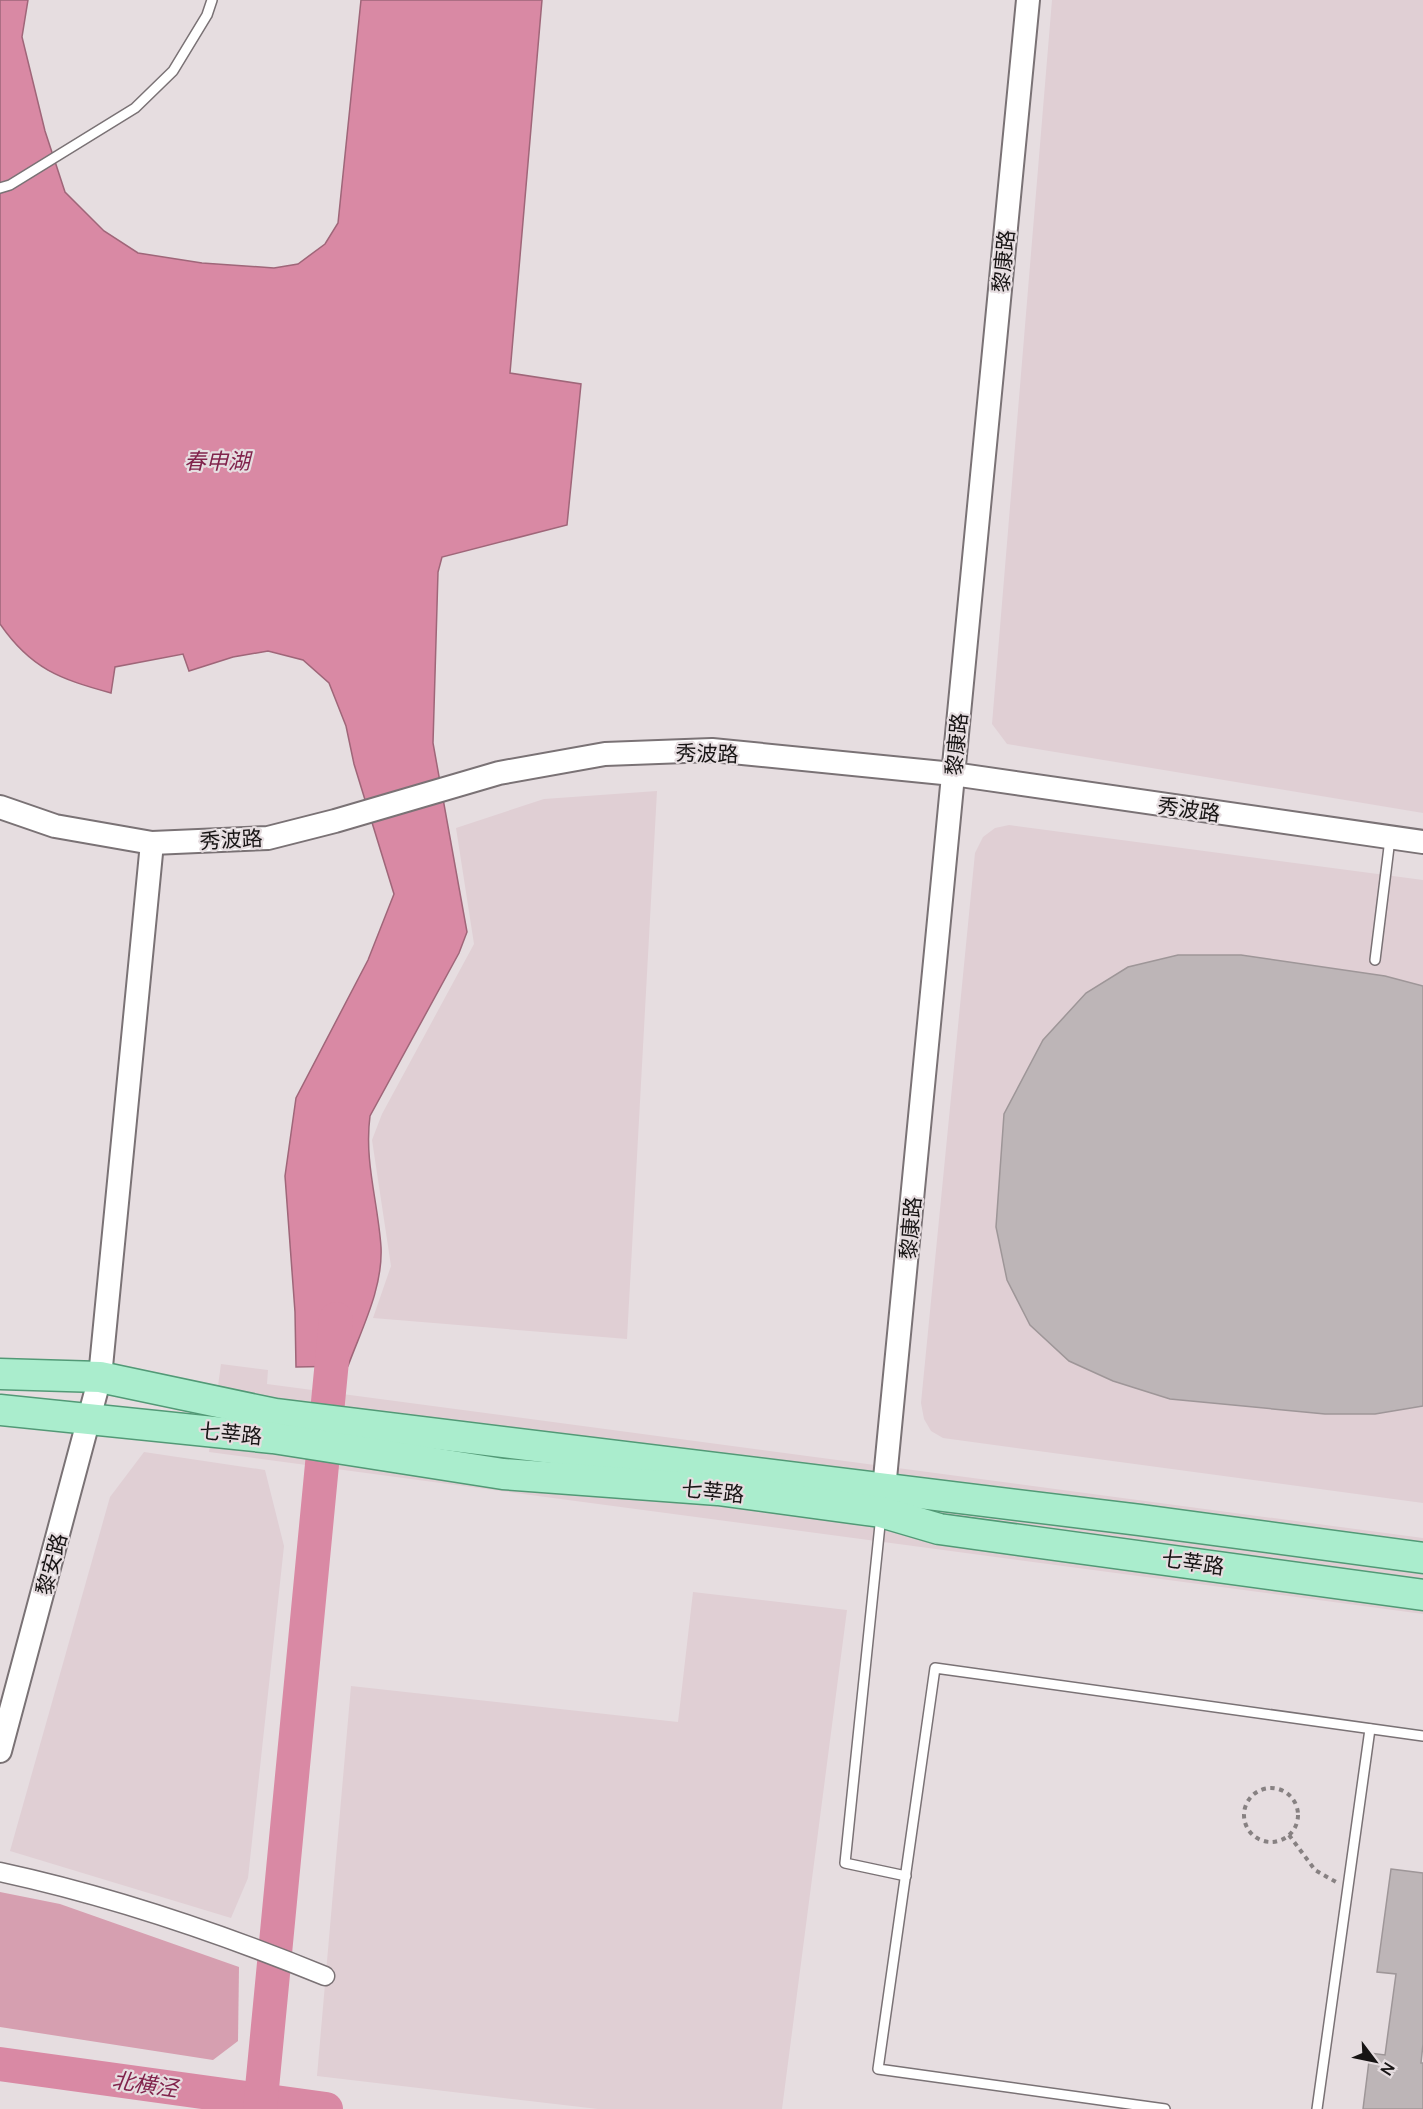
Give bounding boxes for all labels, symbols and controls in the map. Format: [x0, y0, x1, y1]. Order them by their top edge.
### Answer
street label: 黎康路 [986, 228, 1020, 294]
water label: 春申湖 [184, 446, 253, 476]
street label: 黎康路 [939, 711, 973, 777]
street label: 秀波路 [675, 738, 739, 768]
street label: 秀波路 [1156, 791, 1222, 827]
street label: 秀波路 [199, 823, 263, 855]
street label: 黎康路 [893, 1195, 927, 1261]
street label: 七莘路 [198, 1416, 264, 1450]
street label: 七莘路 [680, 1474, 746, 1508]
street label: 黎安路 [29, 1530, 73, 1598]
street label: 七莘路 [1160, 1544, 1226, 1580]
north arrow [1345, 2031, 1405, 2091]
text: N [1375, 2058, 1400, 2080]
water label: 北横泾 [110, 2065, 182, 2104]

